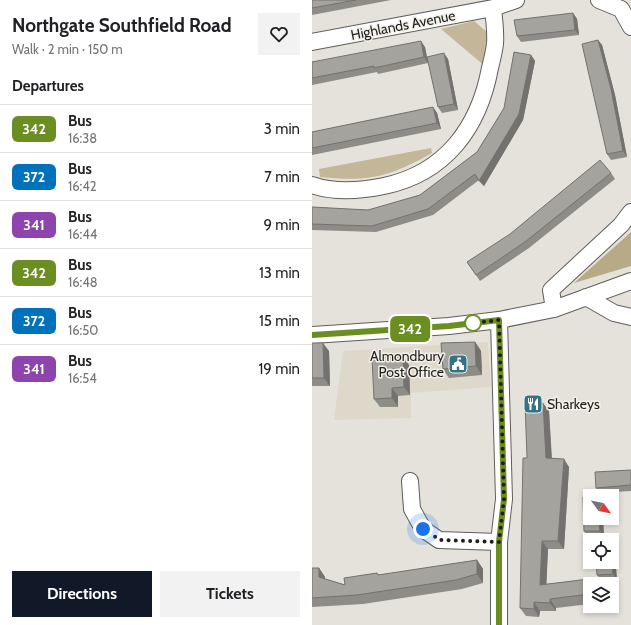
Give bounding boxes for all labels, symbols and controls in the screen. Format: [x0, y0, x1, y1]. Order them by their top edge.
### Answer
street label: Highlands Avenue [349, 6, 457, 44]
button: heart [258, 13, 300, 55]
text: Northgate Southfield Road [12, 14, 232, 37]
text: Walk · 2 min · 150 m [12, 41, 123, 57]
text: Departures [12, 77, 84, 95]
text: Bus [68, 112, 92, 130]
text: 342 [22, 120, 46, 138]
text: 3 min [264, 120, 300, 138]
text: 16:38 [68, 130, 97, 146]
text: Bus [68, 160, 92, 178]
text: 372 [23, 168, 45, 186]
text: 7 min [264, 168, 300, 186]
text: 16:42 [68, 178, 97, 194]
text: Bus [68, 208, 92, 226]
text: 341 [23, 216, 45, 234]
text: 9 min [263, 216, 300, 234]
text: 16:44 [68, 226, 97, 242]
text: Bus [68, 256, 92, 274]
text: 342 [22, 264, 46, 282]
text: 13 min [259, 264, 300, 282]
text: 16:48 [68, 274, 98, 290]
text: Bus [68, 304, 92, 322]
text: 372 [23, 312, 45, 330]
text: 15 min [259, 312, 300, 330]
unlabelled marker [464, 314, 482, 332]
line badge: 342 [387, 316, 433, 342]
text: 342 [398, 320, 422, 338]
text: 16:50 [68, 322, 98, 338]
place label: Almondbury Post Office [370, 347, 444, 381]
text: Bus [68, 352, 92, 370]
public building icon: Almondbury Post Office [447, 353, 469, 375]
text: 341 [23, 360, 45, 378]
text: 19 min [258, 360, 300, 378]
text: 16:54 [68, 370, 97, 386]
restaurant icon: Sharkeys [522, 393, 544, 415]
place label: Sharkeys [547, 395, 600, 413]
north arrow [583, 489, 619, 525]
map controls [583, 489, 619, 613]
your location [413, 519, 433, 539]
button: locate [583, 533, 619, 569]
button: Directions [12, 571, 152, 617]
button: Tickets [160, 571, 300, 617]
button: layers [583, 577, 619, 613]

